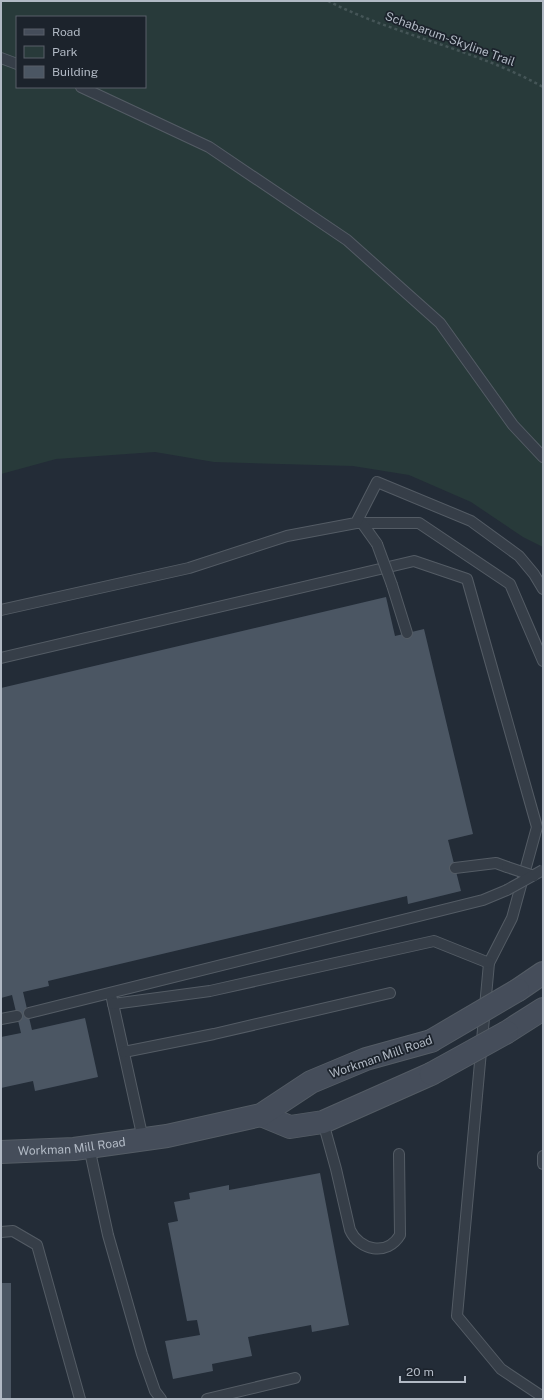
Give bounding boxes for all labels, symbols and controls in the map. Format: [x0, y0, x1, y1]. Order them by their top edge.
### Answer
street label: Schabarum-Skyline Trail [383, 9, 517, 69]
legend [16, 16, 146, 88]
text: Road [52, 25, 80, 39]
text: Park [52, 45, 78, 59]
text: Building [52, 65, 98, 79]
street label: Workman Mill Road [328, 1033, 434, 1081]
street label: Workman Mill Road [18, 1135, 127, 1158]
scale bar [400, 1358, 465, 1384]
text: 20 m [406, 1365, 434, 1379]

